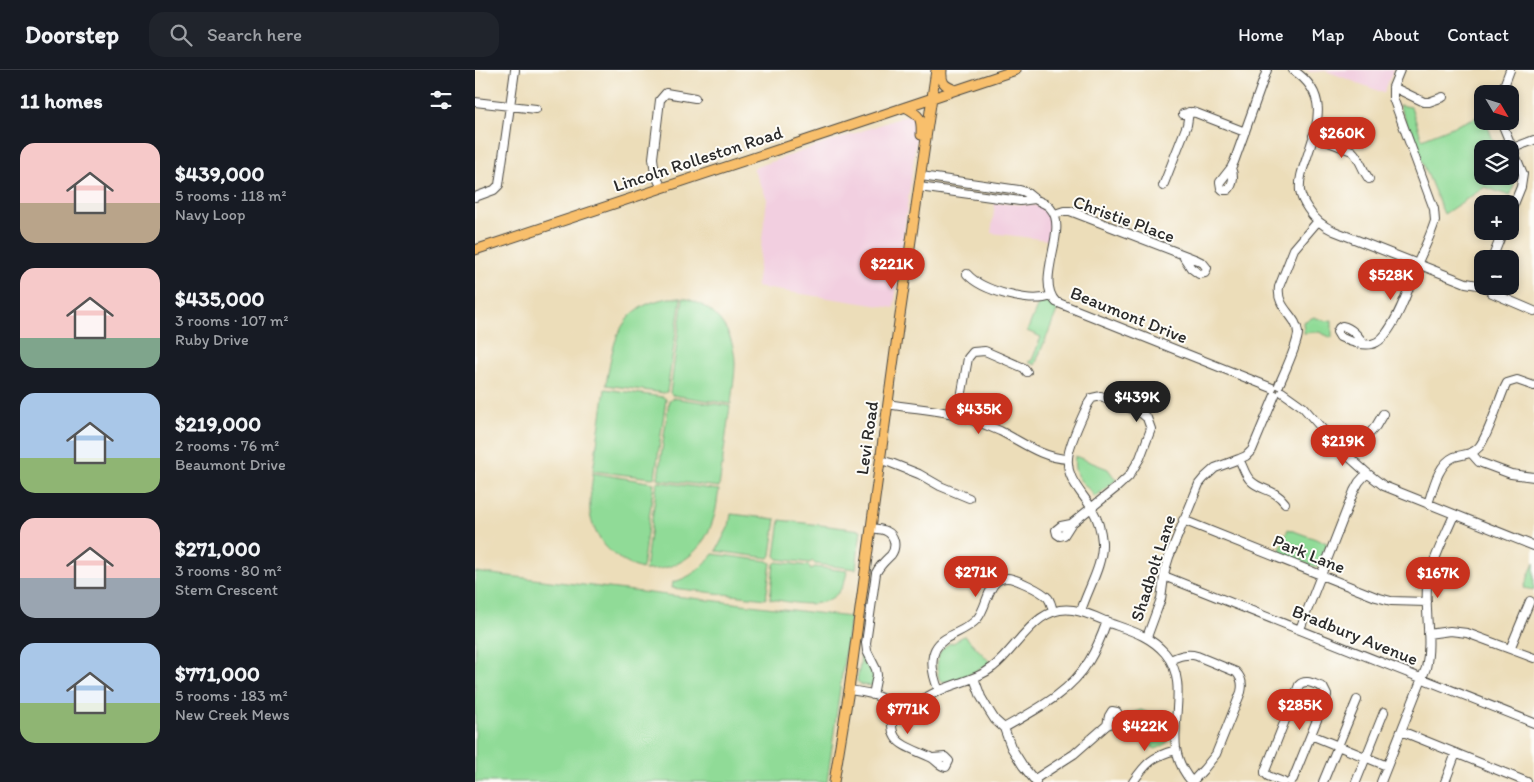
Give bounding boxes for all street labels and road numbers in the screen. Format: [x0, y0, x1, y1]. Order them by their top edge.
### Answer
street label: Lincoln Rolleston Road [611, 121, 786, 197]
street label: Christie Place [1070, 190, 1178, 248]
street label: Beaumont Drive [1067, 281, 1191, 349]
street label: Levi Road [851, 399, 883, 476]
street label: Shadbolt Lane [1125, 512, 1181, 624]
street label: Park Lane [1270, 530, 1348, 578]
street label: Bradbury Avenue [1289, 600, 1421, 670]

